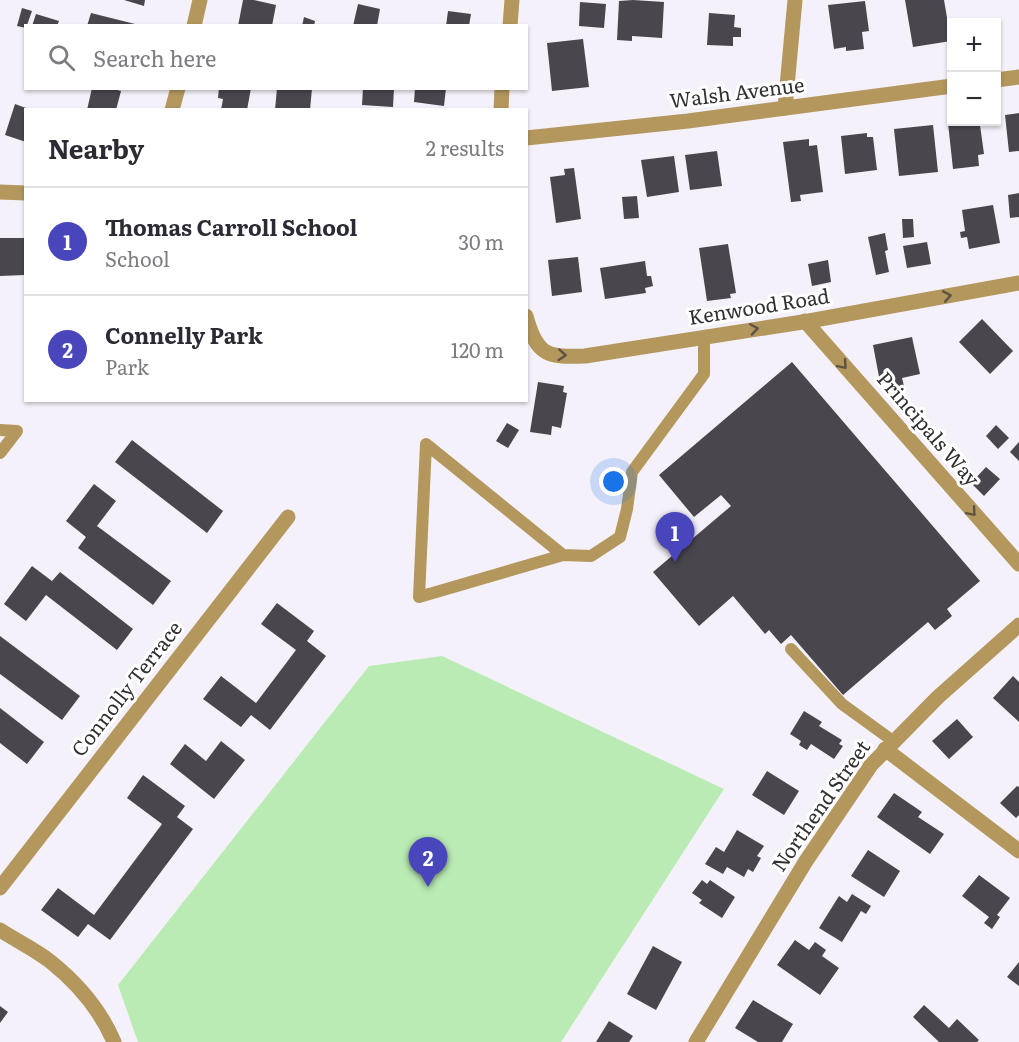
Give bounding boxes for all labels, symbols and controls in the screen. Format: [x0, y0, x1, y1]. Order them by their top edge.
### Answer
map controls [947, 18, 1001, 126]
button: + [947, 18, 1001, 72]
search box [24, 24, 528, 90]
icon: search [45, 41, 78, 74]
text: Search here [93, 41, 216, 74]
street label: Walsh Avenue [668, 68, 806, 114]
button: − [947, 72, 1001, 126]
text: Nearby [48, 128, 144, 167]
text: 2 results [426, 132, 504, 162]
text: Thomas Carroll School [105, 210, 358, 243]
text: 1 [63, 226, 72, 256]
text: 30 m [458, 226, 504, 256]
text: School [105, 243, 170, 273]
street label: Kenwood Road [686, 279, 831, 331]
one-way arrow [941, 290, 951, 303]
text: Connelly Park [105, 318, 263, 351]
one-way arrow [750, 324, 759, 336]
text: 2 [62, 334, 73, 364]
text: 120 m [451, 334, 504, 364]
one-way arrow [557, 349, 566, 362]
text: Park [105, 351, 149, 381]
one-way arrow [836, 358, 847, 369]
street label: Principals Way [871, 364, 988, 492]
your location [599, 467, 628, 496]
one-way arrow [965, 505, 976, 516]
pin: 1 [656, 512, 694, 562]
street label: Connolly Terrace [63, 614, 188, 762]
street label: Northend Street [763, 733, 876, 877]
pin: 2 [408, 838, 448, 887]

